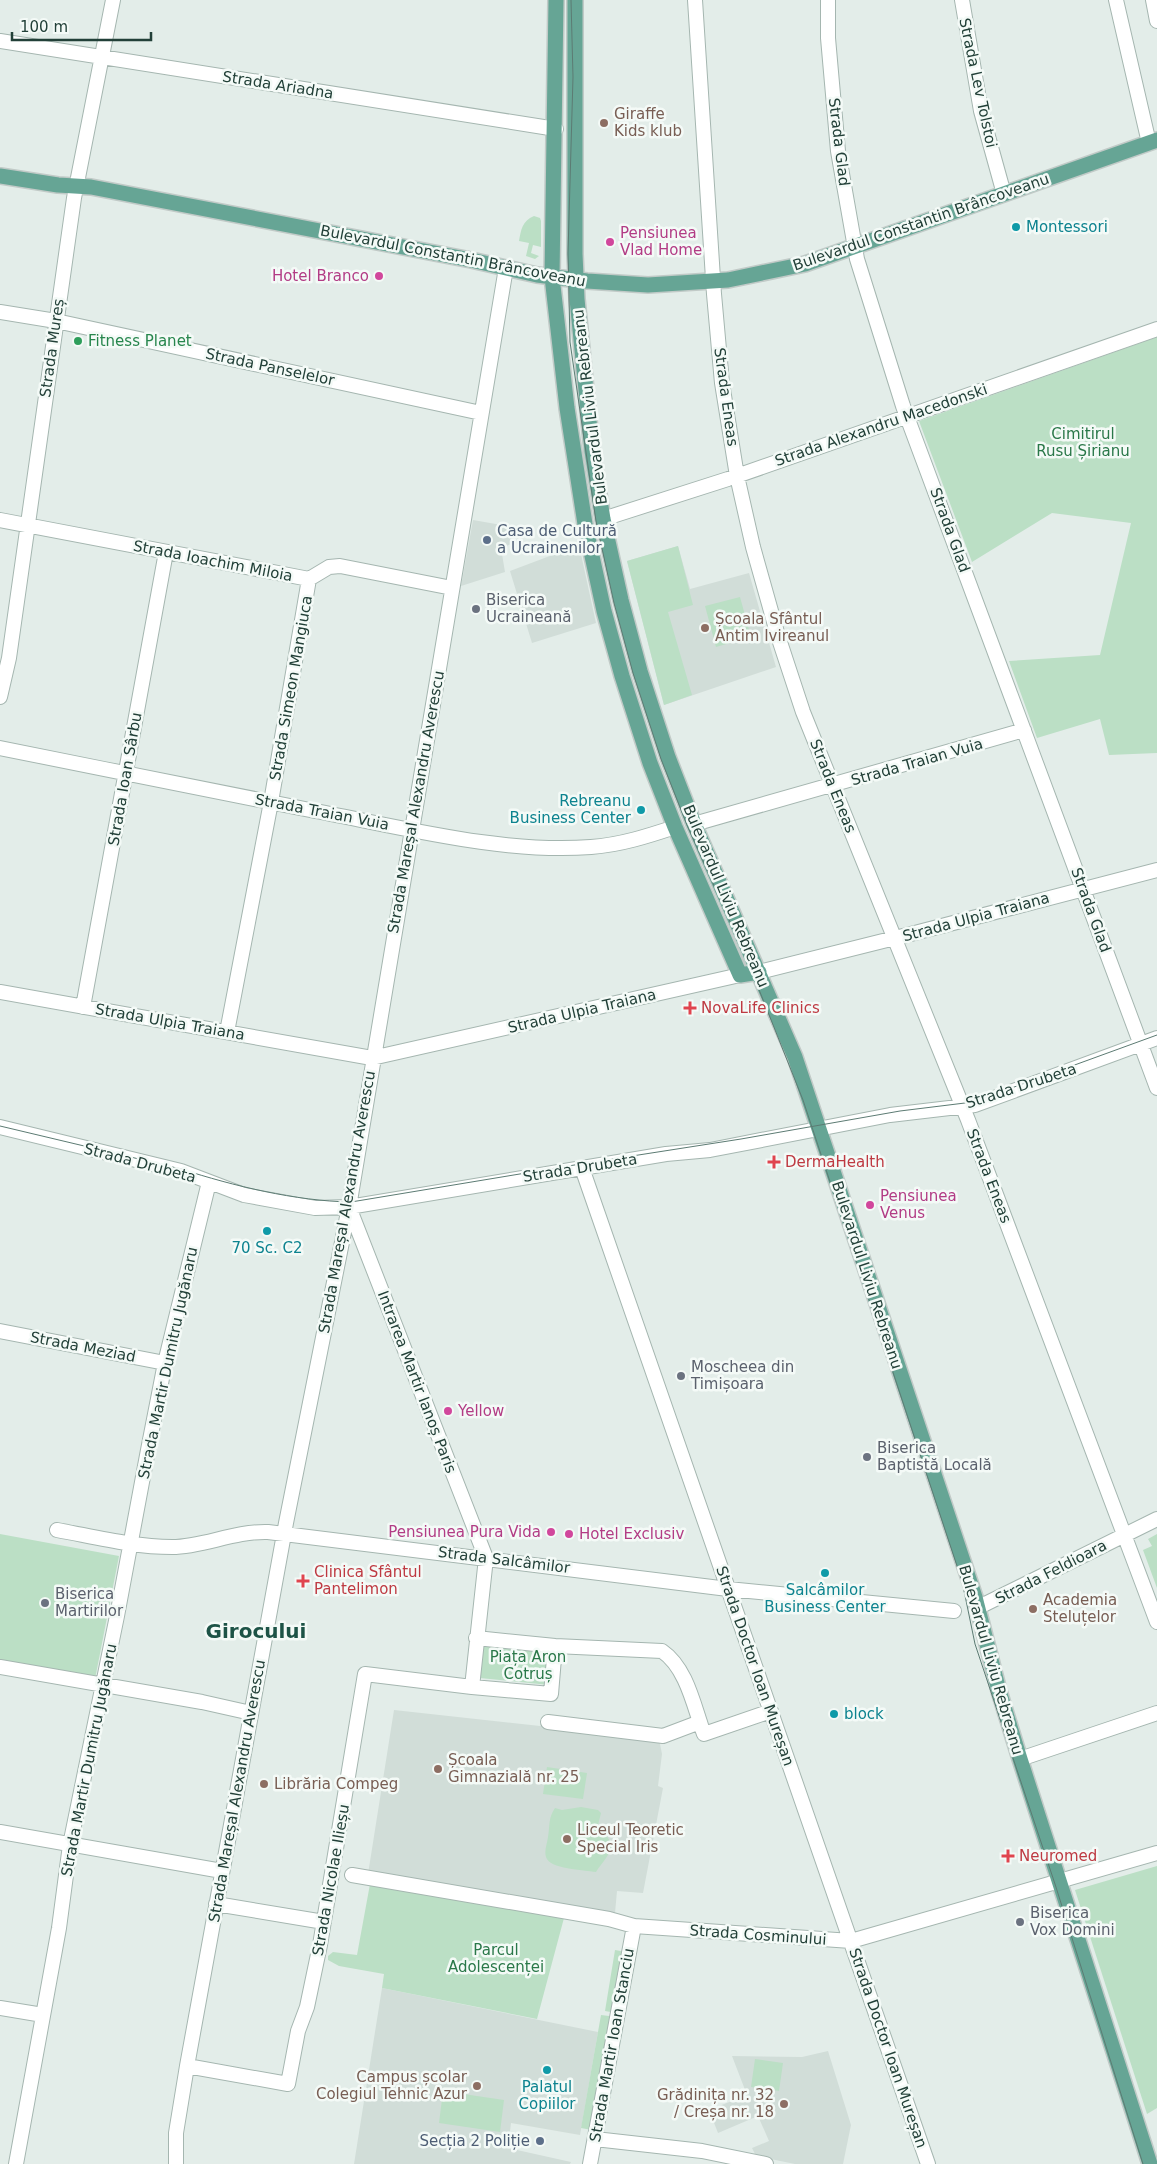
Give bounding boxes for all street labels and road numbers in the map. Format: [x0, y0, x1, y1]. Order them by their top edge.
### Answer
street label: Strada Lev Tolstoi [955, 16, 1001, 150]
street label: Strada Ariadna [221, 67, 335, 103]
street label: Strada Glad [825, 97, 853, 187]
street label: Bulevardul Constantin Brâncoveanu [790, 170, 1052, 274]
street label: Bulevardul Constantin Brâncoveanu [319, 221, 587, 291]
street label: Strada Mureș [36, 297, 68, 399]
street label: Bulevardul Liviu Rebreanu [569, 308, 611, 506]
street label: Strada Panselelor [204, 345, 337, 390]
street label: Strada Eneas [710, 346, 742, 448]
street label: Strada Alexandru Macedonski [772, 380, 990, 470]
street label: Strada Glad [926, 485, 974, 575]
street label: Strada Ioachim Miloia [132, 537, 294, 585]
street label: Strada Simeon Mangiuca [266, 594, 316, 782]
street label: Strada Mareșal Alexandru Averescu [384, 669, 448, 935]
street label: Strada Ioan Sârbu [104, 711, 146, 847]
street label: Strada Traian Vuia [849, 735, 985, 789]
street label: Strada Eneas [806, 737, 860, 836]
street label: Strada Traian Vuia [253, 790, 391, 834]
street label: Bulevardul Liviu Rebreanu [679, 802, 773, 990]
street label: Strada Glad [1067, 865, 1115, 955]
street label: Strada Ulpia Traiana [901, 889, 1051, 945]
street label: Strada Ulpia Traiana [506, 985, 658, 1037]
street label: Strada Ulpia Traiana [94, 1000, 246, 1044]
street label: Strada Drubeta [963, 1060, 1079, 1112]
street label: Strada Mareșal Alexandru Averescu [315, 1069, 379, 1335]
street label: Strada Eneas [963, 1126, 1015, 1226]
street label: Strada Drubeta [82, 1139, 198, 1187]
street label: Strada Drubeta [522, 1150, 638, 1186]
street label: Bulevardul Liviu Rebreanu [828, 1179, 906, 1371]
street label: Strada Martir Dumitru Jugănaru [135, 1245, 201, 1481]
street label: Intrarea Martir Ianoș Paris [374, 1288, 460, 1476]
street label: Strada Meziad [29, 1328, 137, 1366]
street label: Strada Feldioara [992, 1536, 1110, 1608]
street label: Strada Salcâmilor [437, 1543, 572, 1577]
street label: Bulevardul Liviu Rebreanu [955, 1563, 1027, 1757]
street label: Strada Doctor Ioan Mureșan [712, 1564, 798, 1768]
street label: Strada Martir Dumitru Jugănaru [58, 1642, 120, 1878]
street label: Strada Mareșal Alexandru Averescu [205, 1658, 269, 1924]
street label: Strada Nicolae Ilieșu [309, 1803, 353, 1957]
street label: Strada Cosminului [689, 1921, 827, 1949]
street label: Strada Doctor Ioan Mureșan [845, 1946, 931, 2150]
street label: Strada Martir Ioan Stanciu [586, 1947, 638, 2143]

